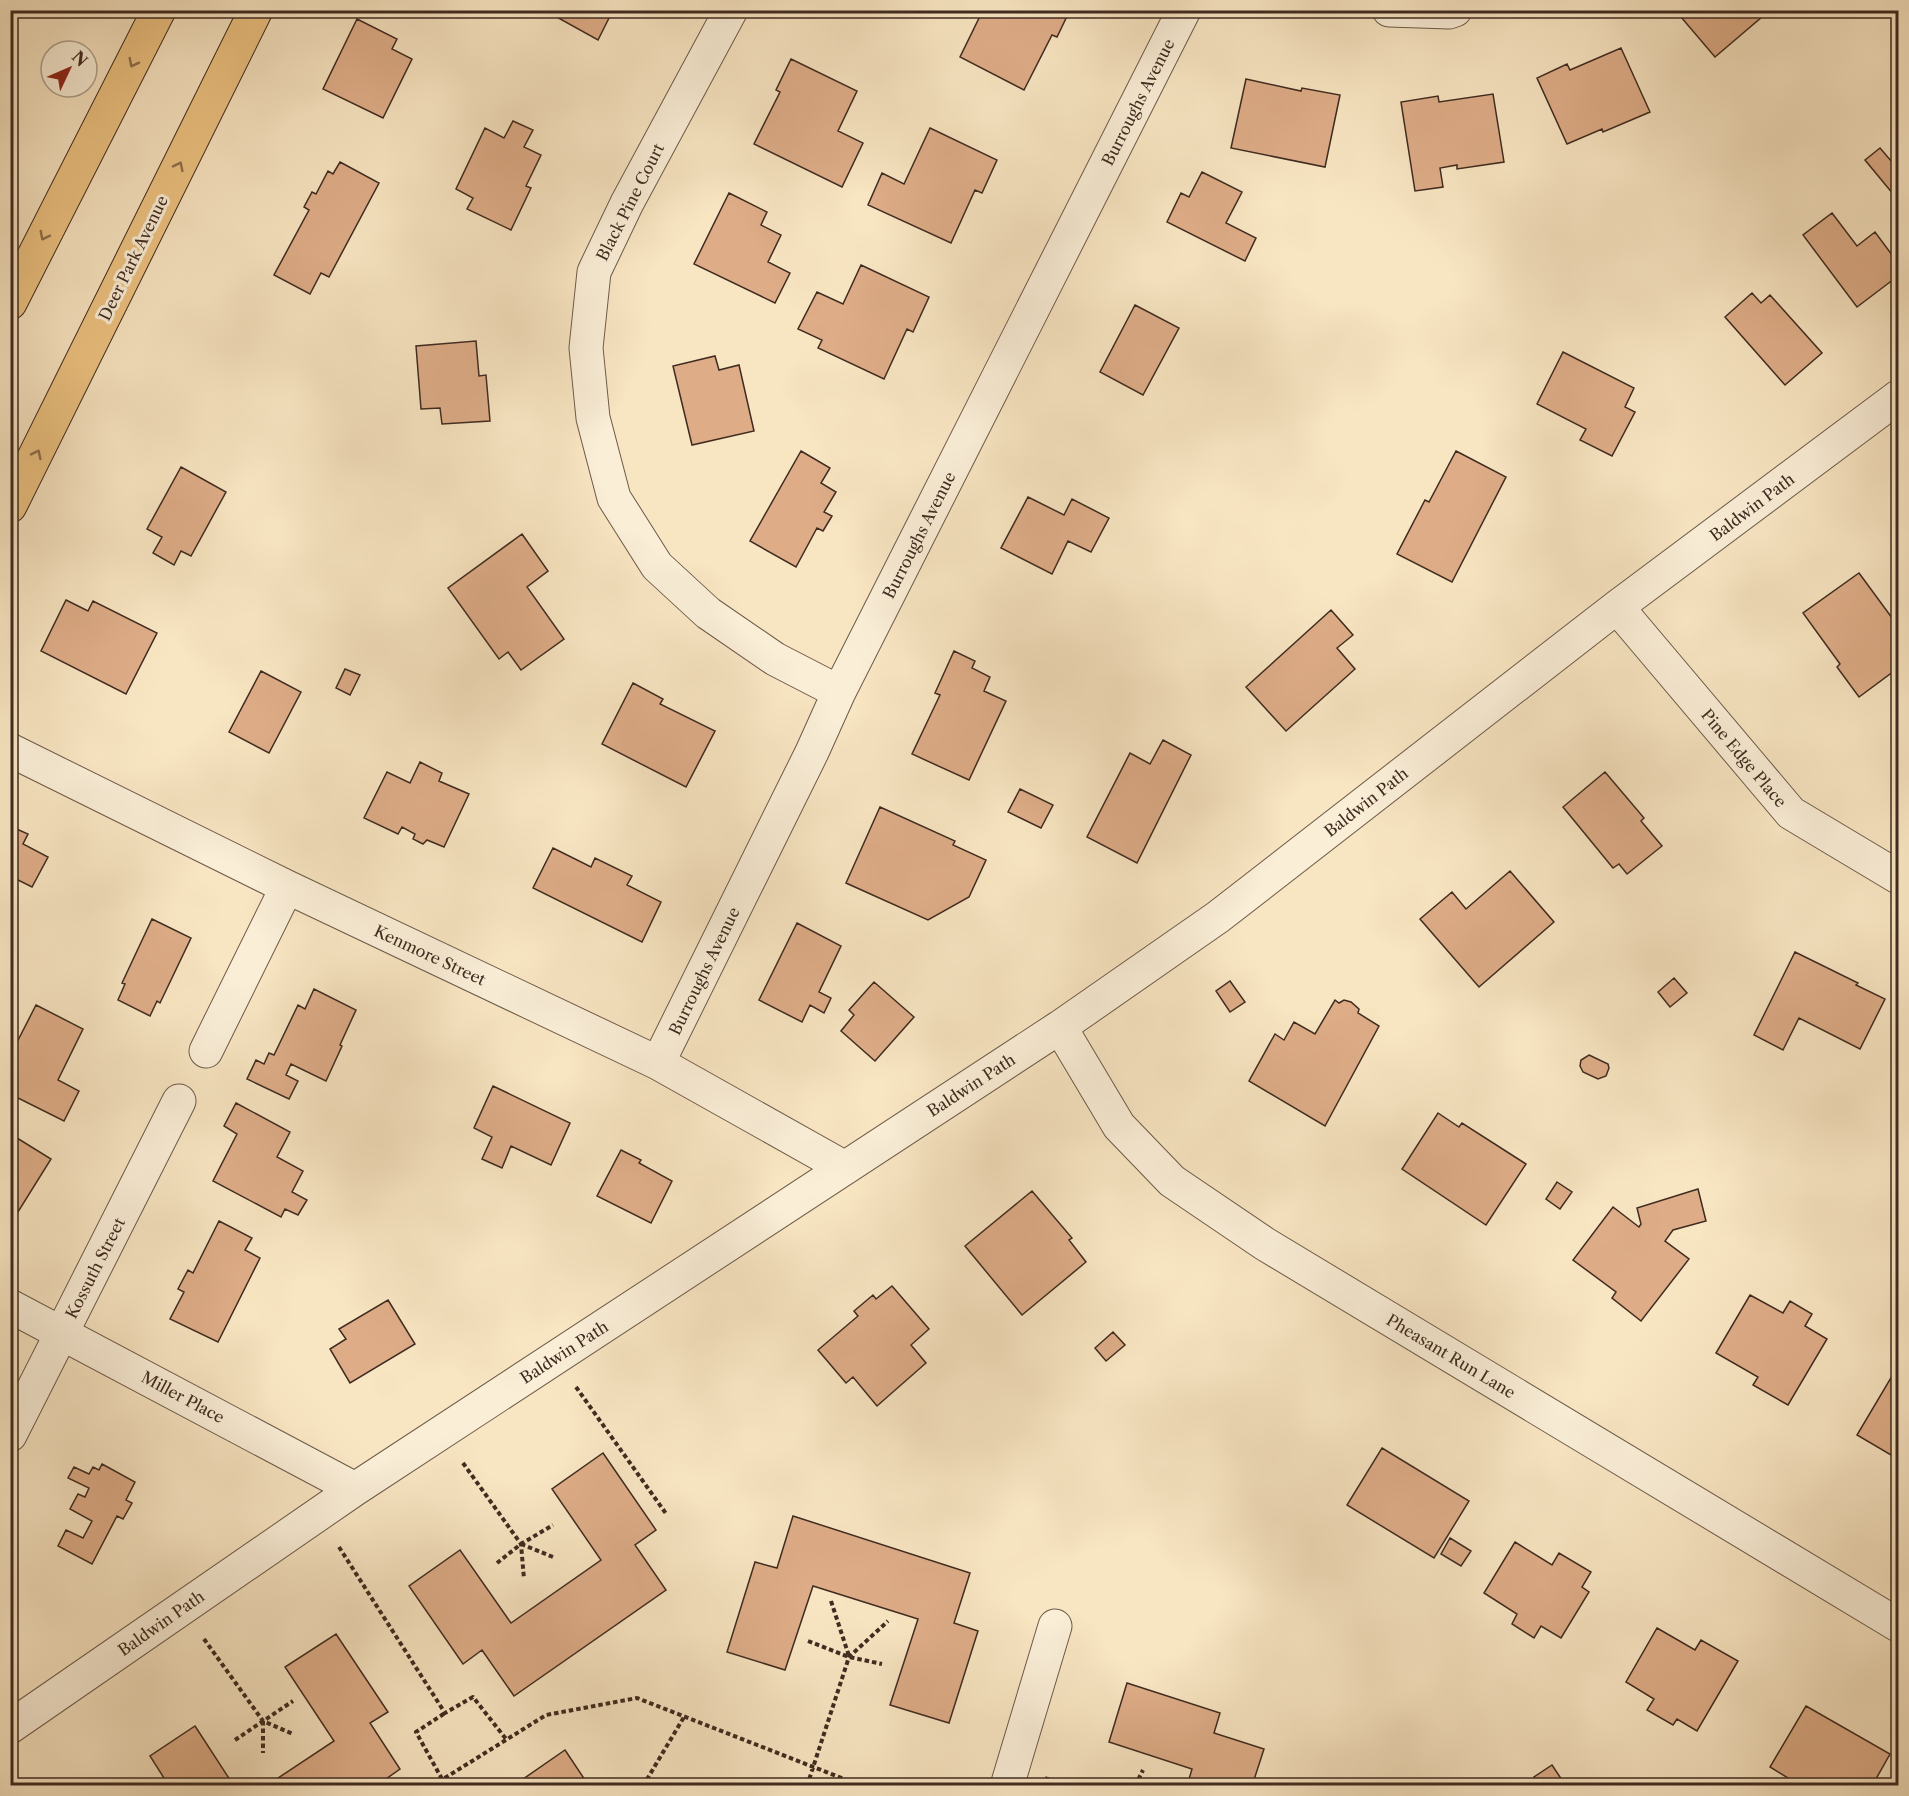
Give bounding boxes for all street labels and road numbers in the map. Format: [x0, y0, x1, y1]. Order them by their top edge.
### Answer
street label: Burroughs Avenue [1097, 35, 1179, 169]
street label: Black Pine Court [592, 140, 668, 264]
street label: Deer Park Avenue [94, 192, 172, 324]
street label: Burroughs Avenue [878, 468, 960, 602]
street label: Baldwin Path [1706, 469, 1798, 545]
street label: Pine Edge Place [1697, 705, 1791, 811]
street label: Baldwin Path [1320, 763, 1412, 841]
street label: Burroughs Avenue [664, 904, 744, 1038]
street label: Kenmore Street [371, 920, 489, 990]
street label: Baldwin Path [923, 1049, 1019, 1121]
street label: Kossuth Street [61, 1214, 129, 1322]
street label: Pheasant Run Lane [1383, 1310, 1519, 1402]
street label: Baldwin Path [516, 1316, 612, 1388]
street label: Miller Place [138, 1367, 228, 1427]
street label: Baldwin Path [114, 1586, 208, 1660]

